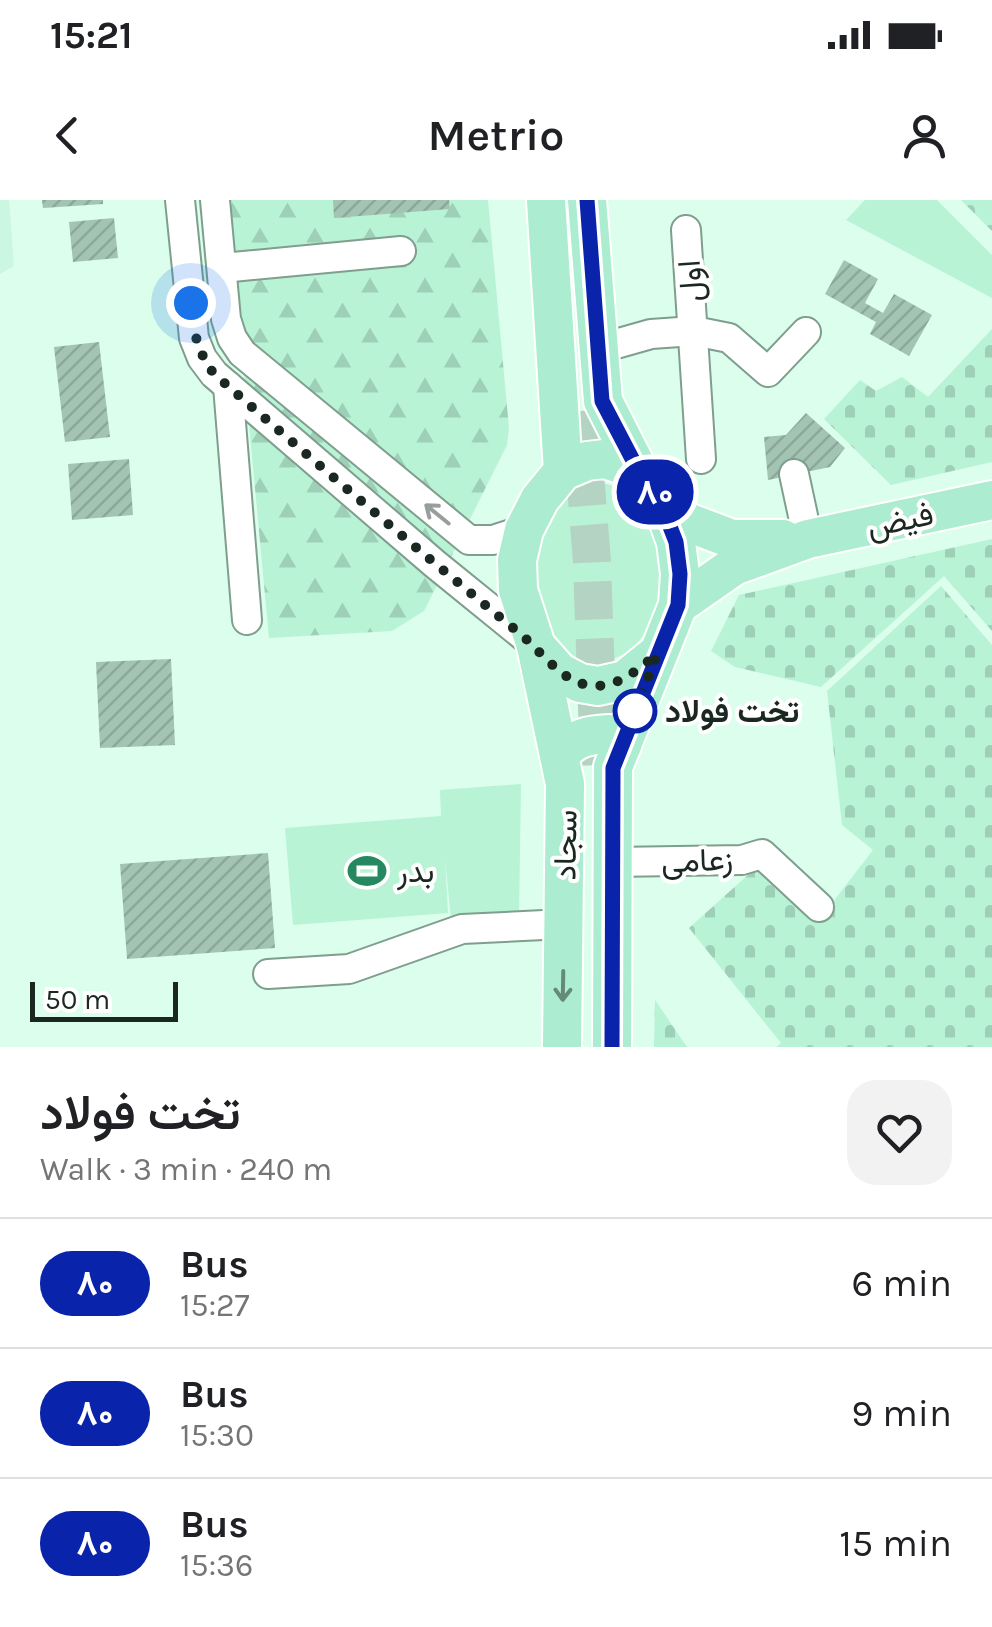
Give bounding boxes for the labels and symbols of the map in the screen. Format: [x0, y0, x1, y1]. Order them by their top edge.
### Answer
street label: اول [671, 259, 711, 303]
your location [166, 278, 216, 328]
line badge: ۸۰ [610, 460, 700, 524]
street label: فیض [864, 495, 937, 546]
one-way arrow [425, 503, 451, 525]
marker: تخت فولاد [614, 690, 656, 732]
place label: تخت فولاد [665, 693, 799, 731]
street label: سجاد [546, 809, 585, 881]
street label: زعامی [660, 841, 734, 881]
sports icon: بدر [346, 850, 388, 892]
place label: بدر [396, 853, 434, 891]
one-way arrow [554, 968, 572, 1001]
scale bar [30, 977, 178, 1021]

